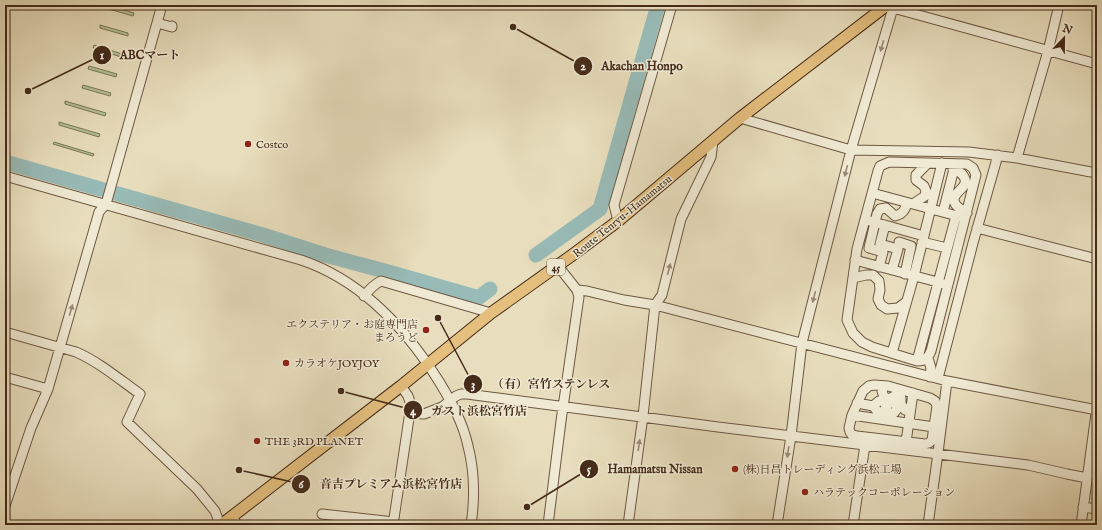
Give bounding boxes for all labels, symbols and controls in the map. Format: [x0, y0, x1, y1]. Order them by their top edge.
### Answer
north arrow [1044, 18, 1084, 58]
text: N [1059, 21, 1075, 38]
one-way arrow [879, 40, 885, 52]
callout: ABCマート [92, 43, 188, 67]
text: 1 [100, 48, 105, 63]
text: ABCマート [119, 48, 180, 63]
callout: Akachan Honpo [573, 54, 690, 78]
text: 2 [580, 59, 586, 74]
text: Akachan Honpo [600, 59, 683, 75]
place label: Costco [256, 138, 288, 152]
marker: Costco [243, 139, 253, 149]
one-way arrow [843, 165, 849, 177]
street label: Route Tenryu-Hamamatsu [570, 172, 675, 261]
road number: 45 [547, 259, 565, 275]
one-way arrow [666, 263, 672, 275]
one-way arrow [811, 291, 817, 303]
one-way arrow [68, 304, 74, 316]
place label: エクステリア・お庭専門店 まろうど [286, 318, 418, 345]
marker: エクステリア・お庭専門店 まろうど [421, 325, 431, 335]
place label: カラオケJOYJOY [294, 357, 380, 371]
marker: カラオケJOYJOY [281, 358, 291, 368]
callout: （有）宮竹ステンレス [463, 372, 619, 396]
text: 3 [471, 377, 475, 392]
text: （有）宮竹ステンレス [492, 377, 610, 392]
callout: ガスト浜松宮竹店 [403, 398, 535, 422]
text: 4 [410, 404, 417, 419]
text: ガスト浜松宮竹店 [431, 404, 527, 419]
place label: THE 3RD PLANET [265, 435, 363, 449]
marker: THE 3RD PLANET [252, 436, 262, 446]
one-way arrow [636, 439, 642, 451]
one-way arrow [785, 446, 791, 458]
callout: Hamamatsu Nissan [579, 457, 711, 481]
text: 5 [587, 462, 592, 477]
text: Hamamatsu Nissan [607, 462, 703, 477]
place label: (株)日昌トレーディング浜松工場 [743, 463, 902, 477]
marker: (株)日昌トレーディング浜松工場 [730, 464, 740, 474]
callout: 音吉プレミアム浜松宮竹店 [291, 472, 471, 496]
text: 6 [298, 477, 304, 492]
text: 音吉プレミアム浜松宮竹店 [320, 477, 462, 492]
place label: ハラテックコーポレーション [813, 486, 955, 500]
marker: ハラテックコーポレーション [800, 487, 810, 497]

